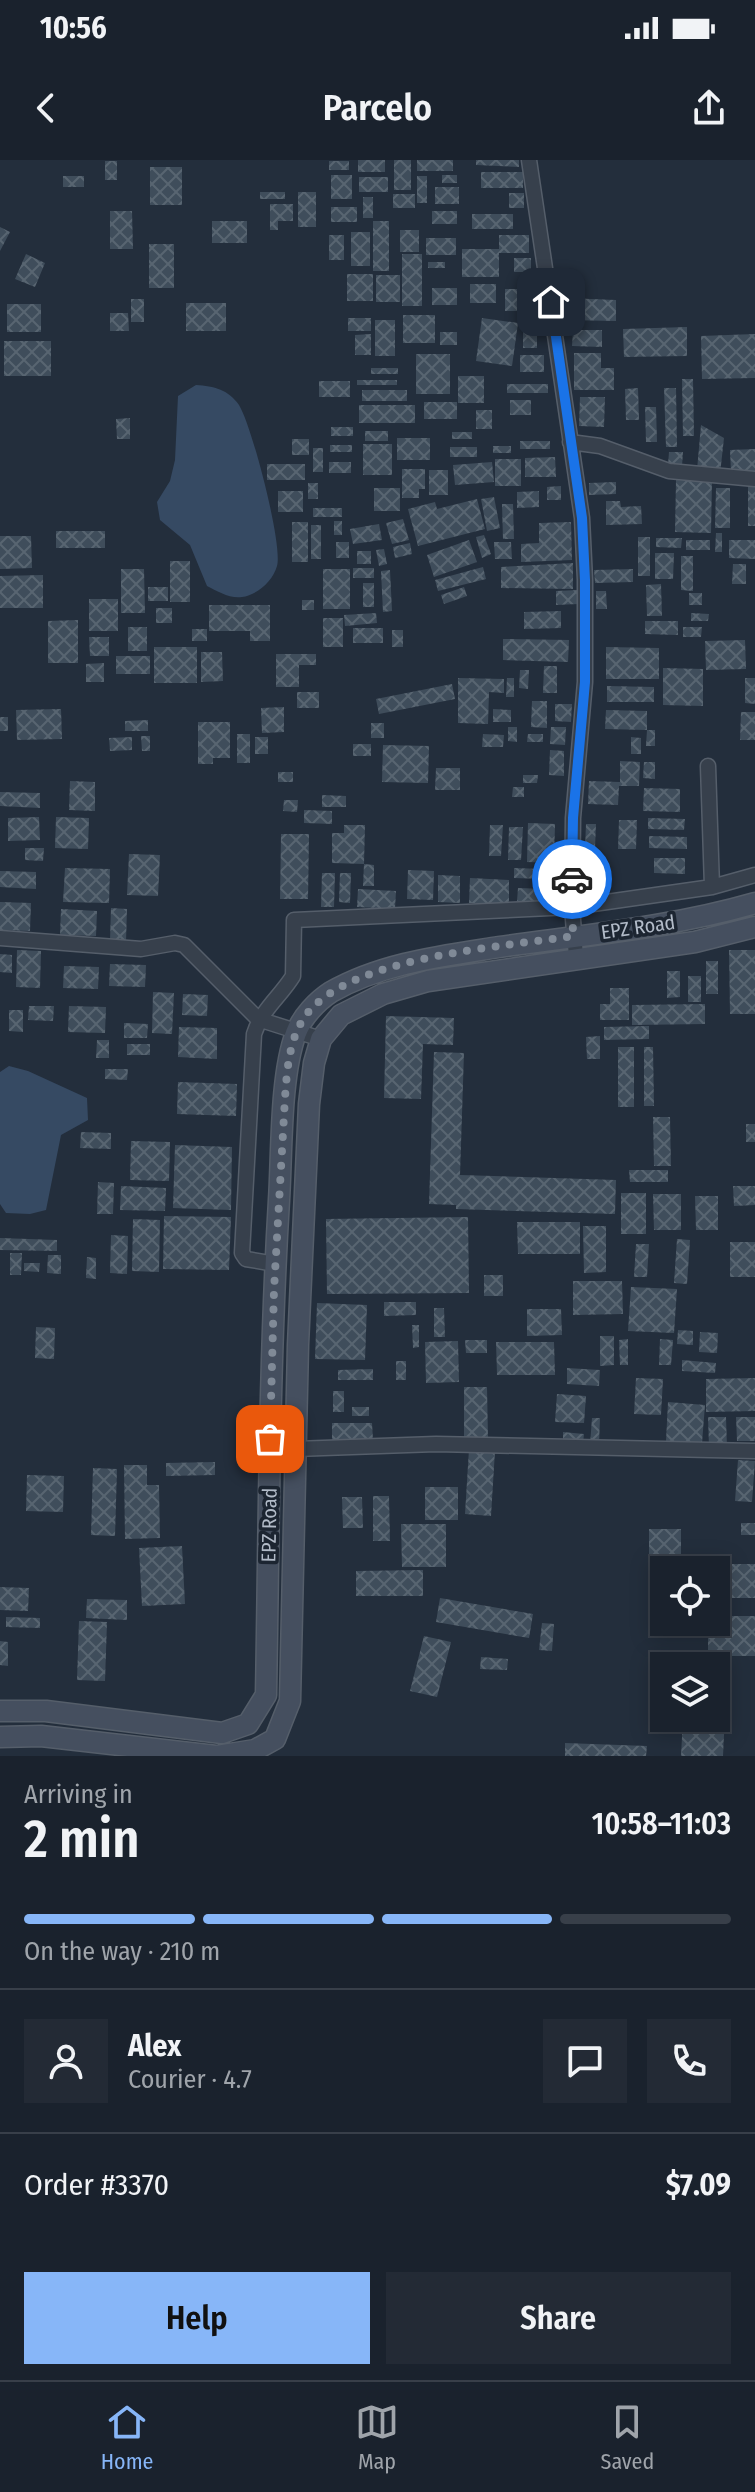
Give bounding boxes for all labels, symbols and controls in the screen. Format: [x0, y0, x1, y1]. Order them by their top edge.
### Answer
text: 10:56 [40, 10, 107, 46]
icon: back [24, 86, 68, 130]
text: Parcelo [323, 86, 432, 130]
icon: share [687, 86, 731, 130]
pin [517, 268, 585, 336]
icon: home [529, 280, 573, 324]
courier [532, 839, 612, 919]
icon: car [550, 857, 594, 901]
street label: EPZ Road [599, 910, 677, 944]
pin [236, 1405, 304, 1473]
icon: bag [248, 1417, 292, 1461]
street label: EPZ Road [256, 1487, 282, 1563]
map controls [650, 1556, 730, 1732]
button: locate [650, 1556, 730, 1636]
button: layers [650, 1652, 730, 1732]
text: Arriving in [24, 1779, 133, 1810]
text: 10:58–11:03 [592, 1806, 731, 1842]
text: 2 min [24, 1808, 140, 1871]
text: On the way · 210 m [24, 1936, 220, 1967]
button: person [24, 2019, 108, 2103]
button: chat [543, 2019, 627, 2103]
button: phone [647, 2019, 731, 2103]
text: Alex [128, 2028, 181, 2064]
text: Courier · 4.7 [128, 2064, 252, 2095]
text: Order #3370 [24, 2167, 169, 2203]
text: $7.09 [666, 2167, 731, 2203]
button: Help [24, 2272, 370, 2364]
button: Share [386, 2272, 731, 2364]
tab: Home [101, 2400, 153, 2475]
tab: Map [355, 2400, 399, 2475]
tab: Saved [600, 2400, 654, 2475]

